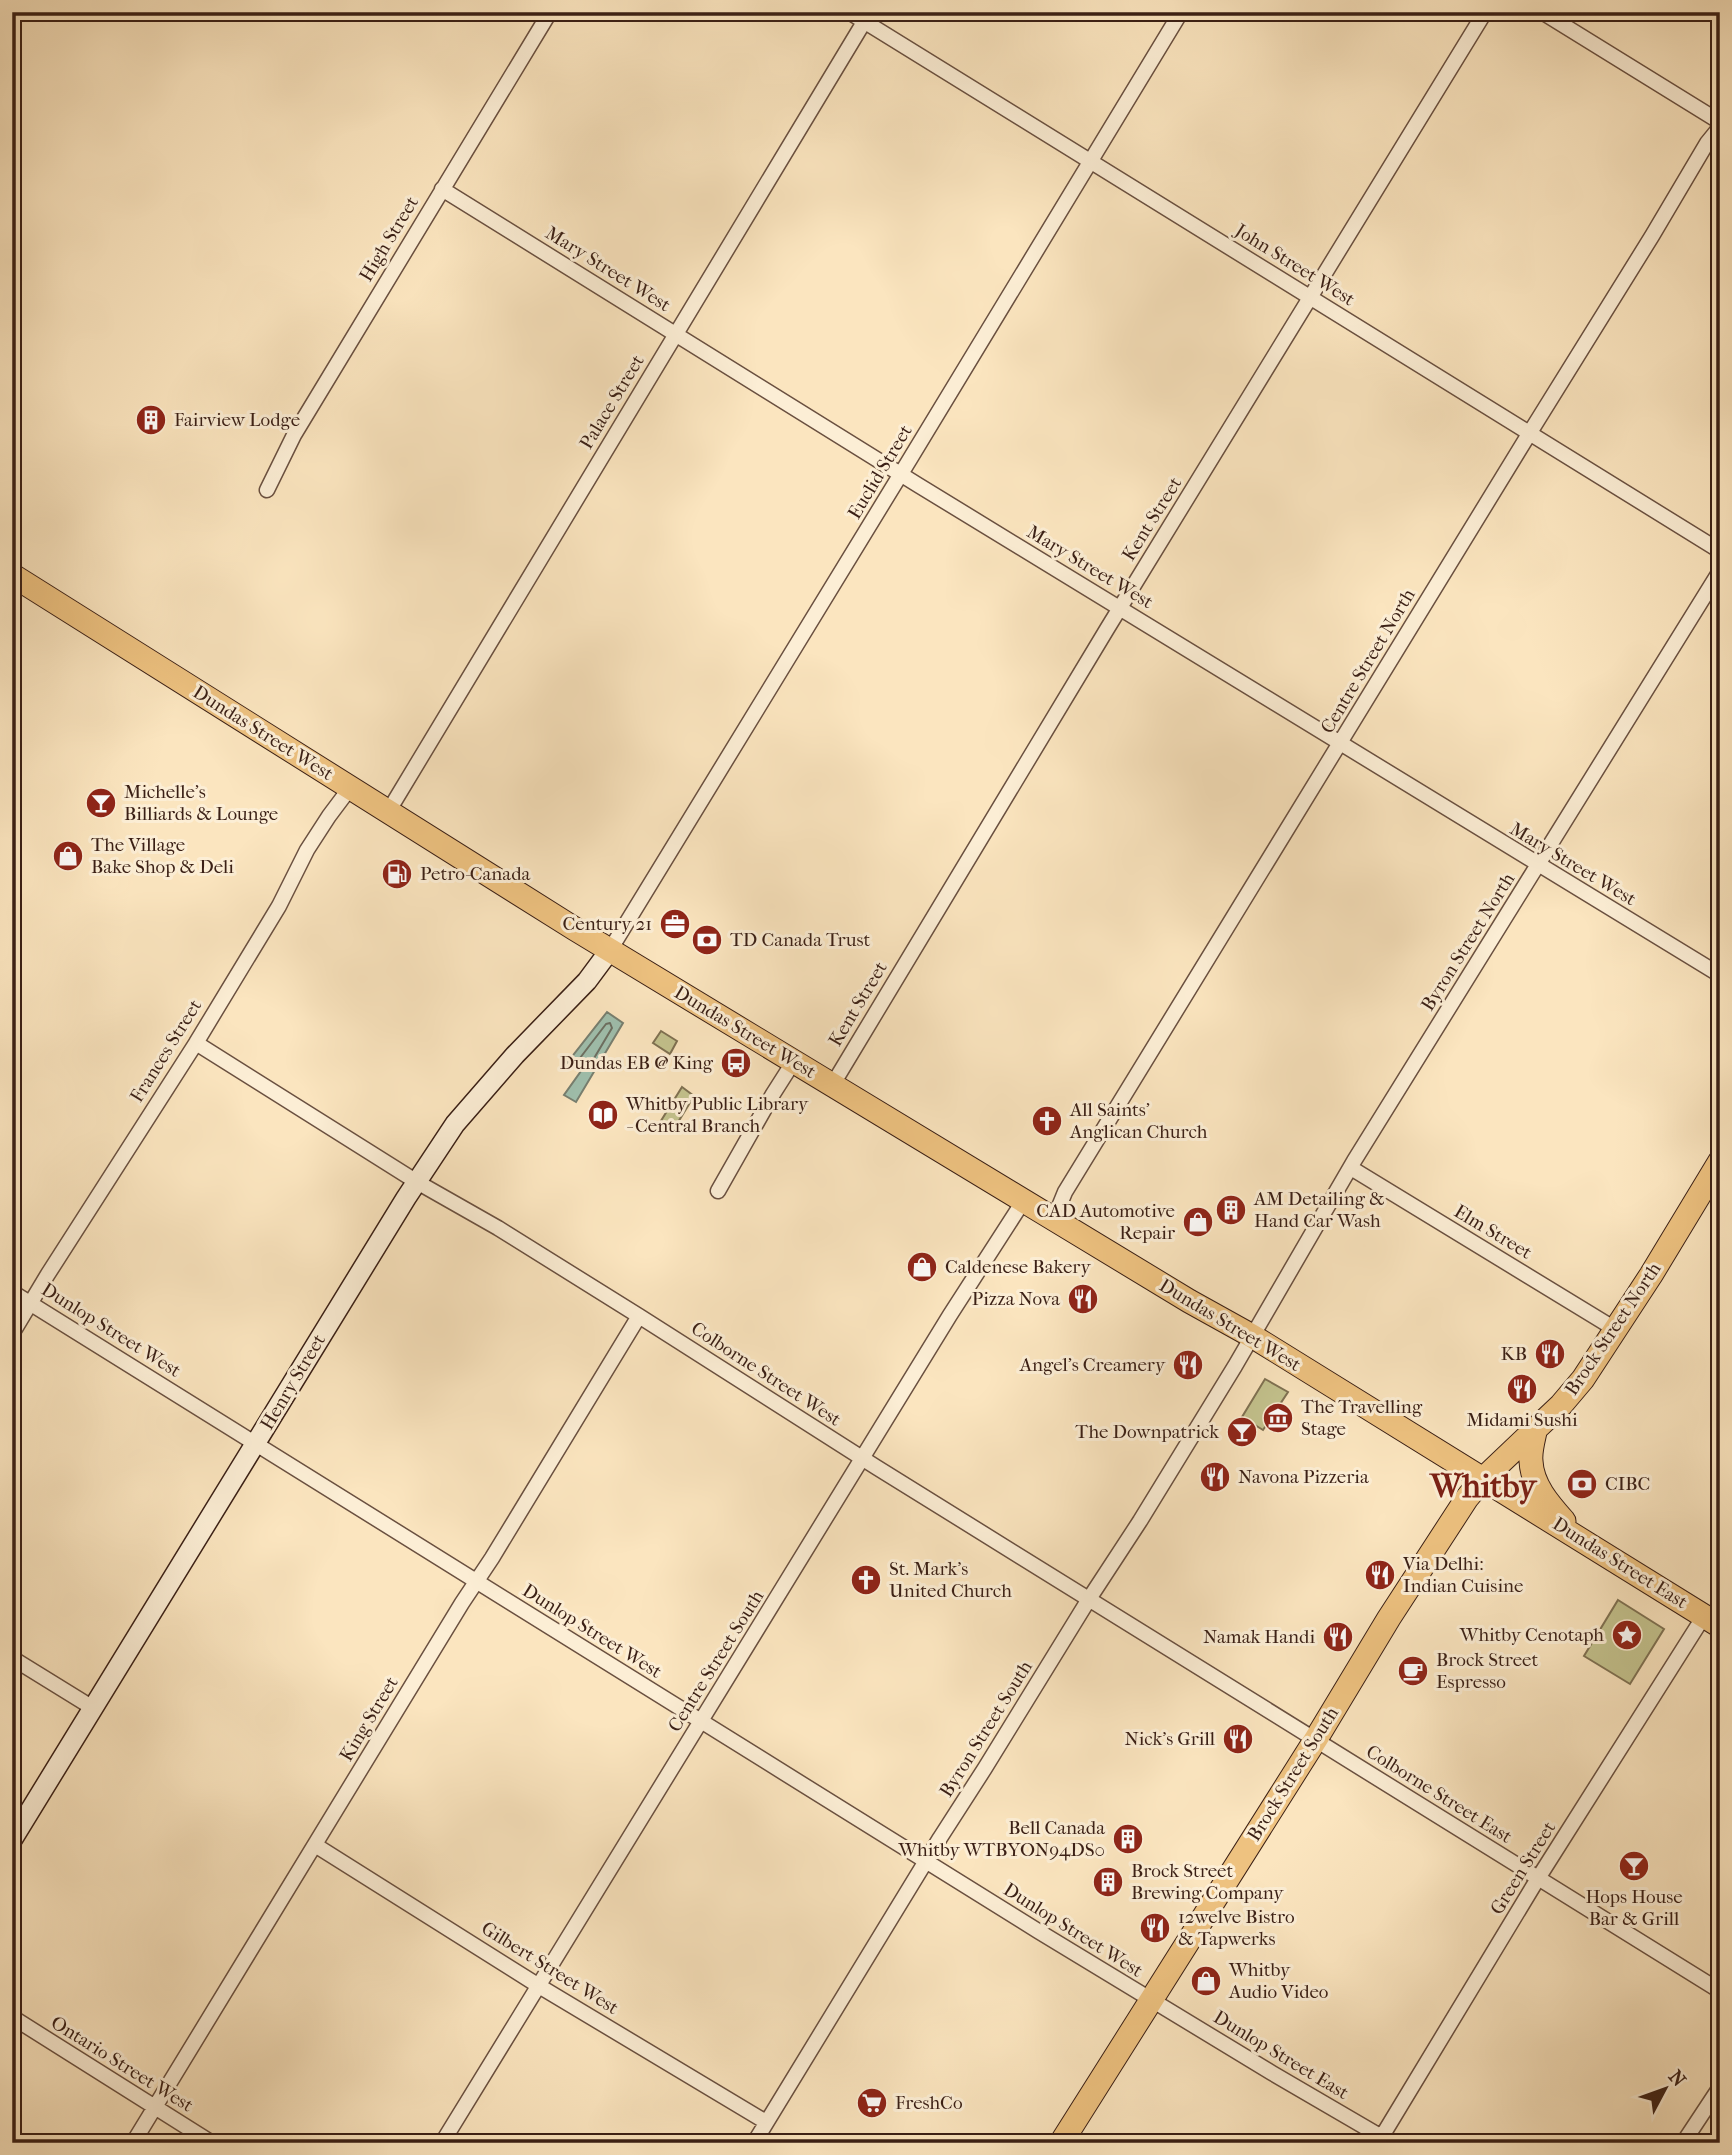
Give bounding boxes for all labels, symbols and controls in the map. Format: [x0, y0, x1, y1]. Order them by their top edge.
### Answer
street label: High Street [355, 192, 423, 286]
street label: John Street West [1229, 218, 1359, 311]
street label: Mary Street West [541, 222, 675, 316]
street label: Palace Street [575, 351, 649, 453]
building icon: Fairview Lodge [134, 403, 168, 437]
place label: Fairview Lodge [174, 409, 300, 431]
street label: Euclid Street [843, 421, 917, 523]
street label: Kent Street [1118, 473, 1187, 565]
street label: Mary Street West [1023, 521, 1157, 613]
street label: Centre Street North [1316, 584, 1420, 737]
street label: Dundas Street West [189, 681, 337, 785]
place label: Michelle's Billiards & Lounge [124, 781, 278, 825]
bar icon: Michelle's Billiards & Lounge [84, 786, 118, 820]
street label: Mary Street West [1506, 818, 1640, 910]
place label: The Village Bake Shop & Deli [91, 834, 234, 878]
shop icon: The Village Bake Shop & Deli [51, 839, 85, 873]
fuel station icon: Petro-Canada [380, 857, 414, 891]
place label: Petro-Canada [420, 863, 530, 885]
street label: Byron Street North [1417, 869, 1519, 1015]
office icon: Century 21 [658, 907, 692, 941]
place label: Century 21 [563, 913, 652, 935]
bank icon: TD Canada Trust [690, 923, 724, 957]
place label: TD Canada Trust [730, 929, 870, 951]
street label: Kent Street [824, 958, 892, 1050]
street label: Dundas Street West [670, 981, 820, 1083]
street label: Frances Street [126, 995, 206, 1106]
bus stop icon: Dundas EB @ King [719, 1046, 753, 1080]
place label: Dundas EB @ King [560, 1052, 714, 1074]
place label: Whitby Public Library - Central Branch [625, 1093, 809, 1137]
library icon: Whitby Public Library - Central Branch [586, 1098, 620, 1132]
place label: All Saints' Anglican Church [1069, 1099, 1208, 1143]
church icon: All Saints' Anglican Church [1030, 1104, 1064, 1138]
place label: AM Detailing & Hand Car Wash [1253, 1188, 1385, 1232]
building icon: AM Detailing & Hand Car Wash [1214, 1193, 1248, 1227]
place label: CAD Automotive Repair [1036, 1200, 1176, 1244]
street label: Elm Street [1450, 1200, 1536, 1264]
shop icon: CAD Automotive Repair [1181, 1205, 1215, 1239]
shop icon: Caldenese Bakery [905, 1250, 939, 1284]
place label: Caldenese Bakery [945, 1256, 1091, 1278]
street label: Brock Street North [1560, 1258, 1666, 1400]
street label: Dundas Street West [1155, 1274, 1305, 1376]
street label: Dunlop Street West [37, 1278, 185, 1382]
restaurant icon: Pizza Nova [1066, 1282, 1100, 1316]
place label: Pizza Nova [972, 1288, 1060, 1310]
street label: Colborne Street West [687, 1317, 845, 1431]
street label: Henry Street [256, 1330, 330, 1434]
restaurant icon: KB [1533, 1337, 1567, 1371]
place label: KB [1501, 1343, 1527, 1365]
restaurant icon: Angel's Creamery [1171, 1348, 1205, 1382]
place label: Angel's Creamery [1019, 1354, 1166, 1376]
restaurant icon: Midami Sushi [1505, 1372, 1539, 1406]
place label: The Travelling Stage [1301, 1396, 1423, 1440]
museum icon: The Travelling Stage [1261, 1401, 1295, 1435]
place label: Midami Sushi [1466, 1409, 1578, 1431]
bar icon: The Downpatrick [1225, 1415, 1259, 1449]
place label: The Downpatrick [1075, 1421, 1219, 1443]
restaurant icon: Navona Pizzeria [1198, 1460, 1232, 1494]
place label: Navona Pizzeria [1238, 1466, 1369, 1488]
district label: Whitby [1428, 1467, 1539, 1506]
bank icon: CIBC [1565, 1467, 1599, 1501]
place label: CIBC [1605, 1473, 1650, 1495]
street label: Dundas Street East [1549, 1513, 1692, 1613]
place label: Via Delhi: Indian Cuisine [1402, 1553, 1523, 1597]
place label: St. Mark's United Church [889, 1558, 1012, 1602]
restaurant icon: Via Delhi: Indian Cuisine [1363, 1558, 1397, 1592]
church icon: St. Mark's United Church [849, 1563, 883, 1597]
street label: Dunlop Street West [518, 1579, 666, 1683]
street label: Centre Street South [663, 1586, 769, 1736]
place icon: Whitby Cenotaph [1610, 1618, 1644, 1652]
restaurant icon: Namak Handi [1321, 1620, 1355, 1654]
place label: Whitby Cenotaph [1459, 1624, 1604, 1646]
place label: Namak Handi [1203, 1626, 1315, 1648]
place label: Brock Street Espresso [1436, 1649, 1539, 1693]
cafe icon: Brock Street Espresso [1396, 1654, 1430, 1688]
street label: Byron Street South [935, 1656, 1037, 1801]
street label: King Street [335, 1673, 403, 1765]
street label: Brock Street South [1243, 1703, 1343, 1845]
restaurant icon: Nick's Grill [1221, 1722, 1255, 1756]
place label: Nick's Grill [1125, 1728, 1215, 1750]
street label: Colborne Street East [1362, 1740, 1516, 1848]
place label: Bell Canada Whitby WTBYON94DS0 [897, 1817, 1105, 1861]
street label: Green Street [1486, 1817, 1560, 1919]
building icon: Bell Canada Whitby WTBYON94DS0 [1111, 1822, 1145, 1856]
bar icon: Hops House Bar & Grill [1617, 1849, 1651, 1883]
place label: Brock Street Brewing Company [1131, 1860, 1284, 1904]
building icon: Brock Street Brewing Company [1091, 1865, 1125, 1899]
street label: Dunlop Street West [999, 1878, 1147, 1982]
place label: Hops House Bar & Grill [1585, 1886, 1683, 1930]
place label: 12welve Bistro & Tapwerks [1178, 1906, 1295, 1950]
restaurant icon: 12welve Bistro & Tapwerks [1138, 1911, 1172, 1945]
street label: Gilbert Street West [477, 1917, 623, 2019]
place label: Whitby Audio Video [1228, 1959, 1329, 2003]
shop icon: Whitby Audio Video [1189, 1964, 1223, 1998]
street label: Dunlop Street East [1209, 2006, 1353, 2104]
street label: Ontario Street West [47, 2011, 197, 2117]
north arrow [1630, 2054, 1700, 2124]
text: N [1664, 2066, 1690, 2092]
supermarket icon: FreshCo [855, 2086, 889, 2120]
place label: FreshCo [895, 2092, 963, 2114]

